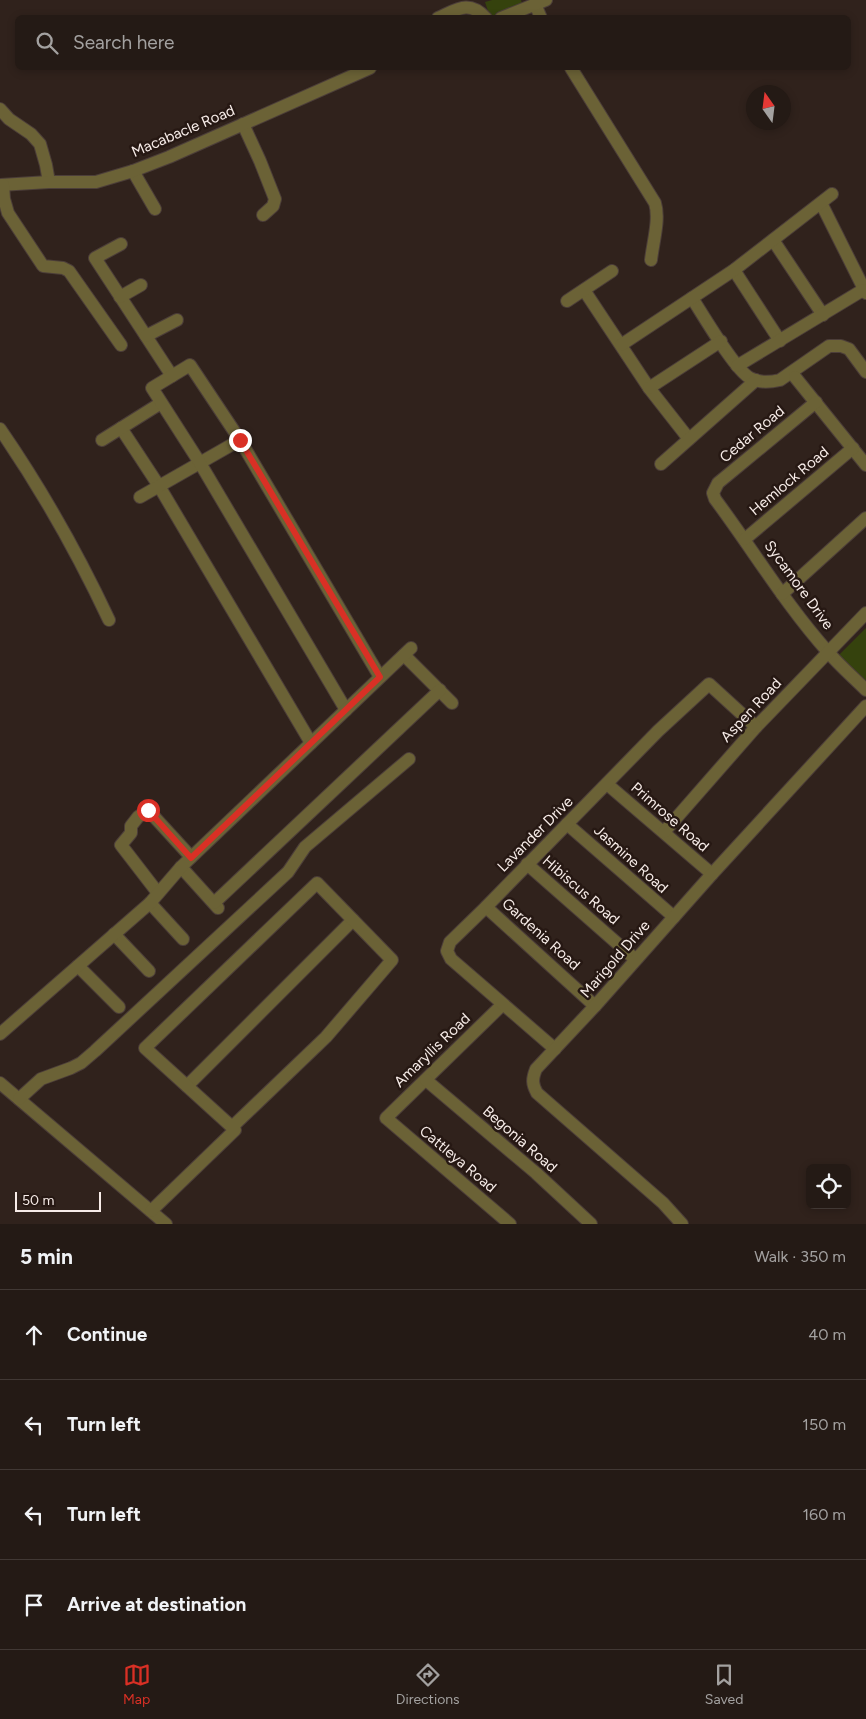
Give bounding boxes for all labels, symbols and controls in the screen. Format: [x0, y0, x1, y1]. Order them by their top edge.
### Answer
search box [15, 15, 851, 70]
icon: search [33, 29, 61, 57]
text: Search here [73, 31, 175, 54]
north arrow [746, 85, 791, 130]
street label: Macabacle Road [129, 101, 237, 161]
street label: Cedar Road [716, 402, 788, 466]
route end [229, 429, 252, 452]
street label: Hemlock Road [746, 443, 832, 519]
street label: Sycamore Drive [761, 537, 837, 633]
street label: Aspen Road [717, 674, 785, 746]
street label: Primrose Road [627, 778, 713, 856]
street label: Lavander Drive [493, 792, 577, 876]
route start [137, 799, 160, 822]
street label: Jasmine Road [590, 821, 672, 897]
street label: Hibiscus Road [539, 852, 623, 928]
street label: Gardenia Road [498, 894, 584, 974]
street label: Marigold Drive [576, 917, 654, 1001]
street label: Amaryllis Road [390, 1009, 474, 1091]
street label: Begonia Road [479, 1102, 561, 1176]
street label: Cattleya Road [416, 1122, 500, 1196]
map controls [806, 1164, 851, 1209]
button: locate [806, 1164, 851, 1209]
scale bar [15, 1189, 101, 1212]
text: 50 m [22, 1192, 54, 1209]
text: 5 min [20, 1244, 73, 1269]
text: Walk · 350 m [754, 1247, 846, 1266]
icon: ahead [20, 1321, 48, 1349]
text: Continue [67, 1323, 147, 1346]
text: 40 m [808, 1325, 846, 1344]
icon: left [20, 1411, 48, 1439]
text: Turn left [67, 1413, 141, 1436]
text: 150 m [802, 1415, 846, 1434]
icon: left [20, 1501, 48, 1529]
text: Turn left [67, 1503, 141, 1526]
text: 160 m [803, 1505, 846, 1524]
icon: arrive [20, 1591, 48, 1619]
text: Arrive at destination [67, 1593, 246, 1616]
tab: Map [123, 1661, 151, 1708]
tab: Directions [396, 1661, 460, 1708]
tab: Saved [705, 1661, 743, 1708]

